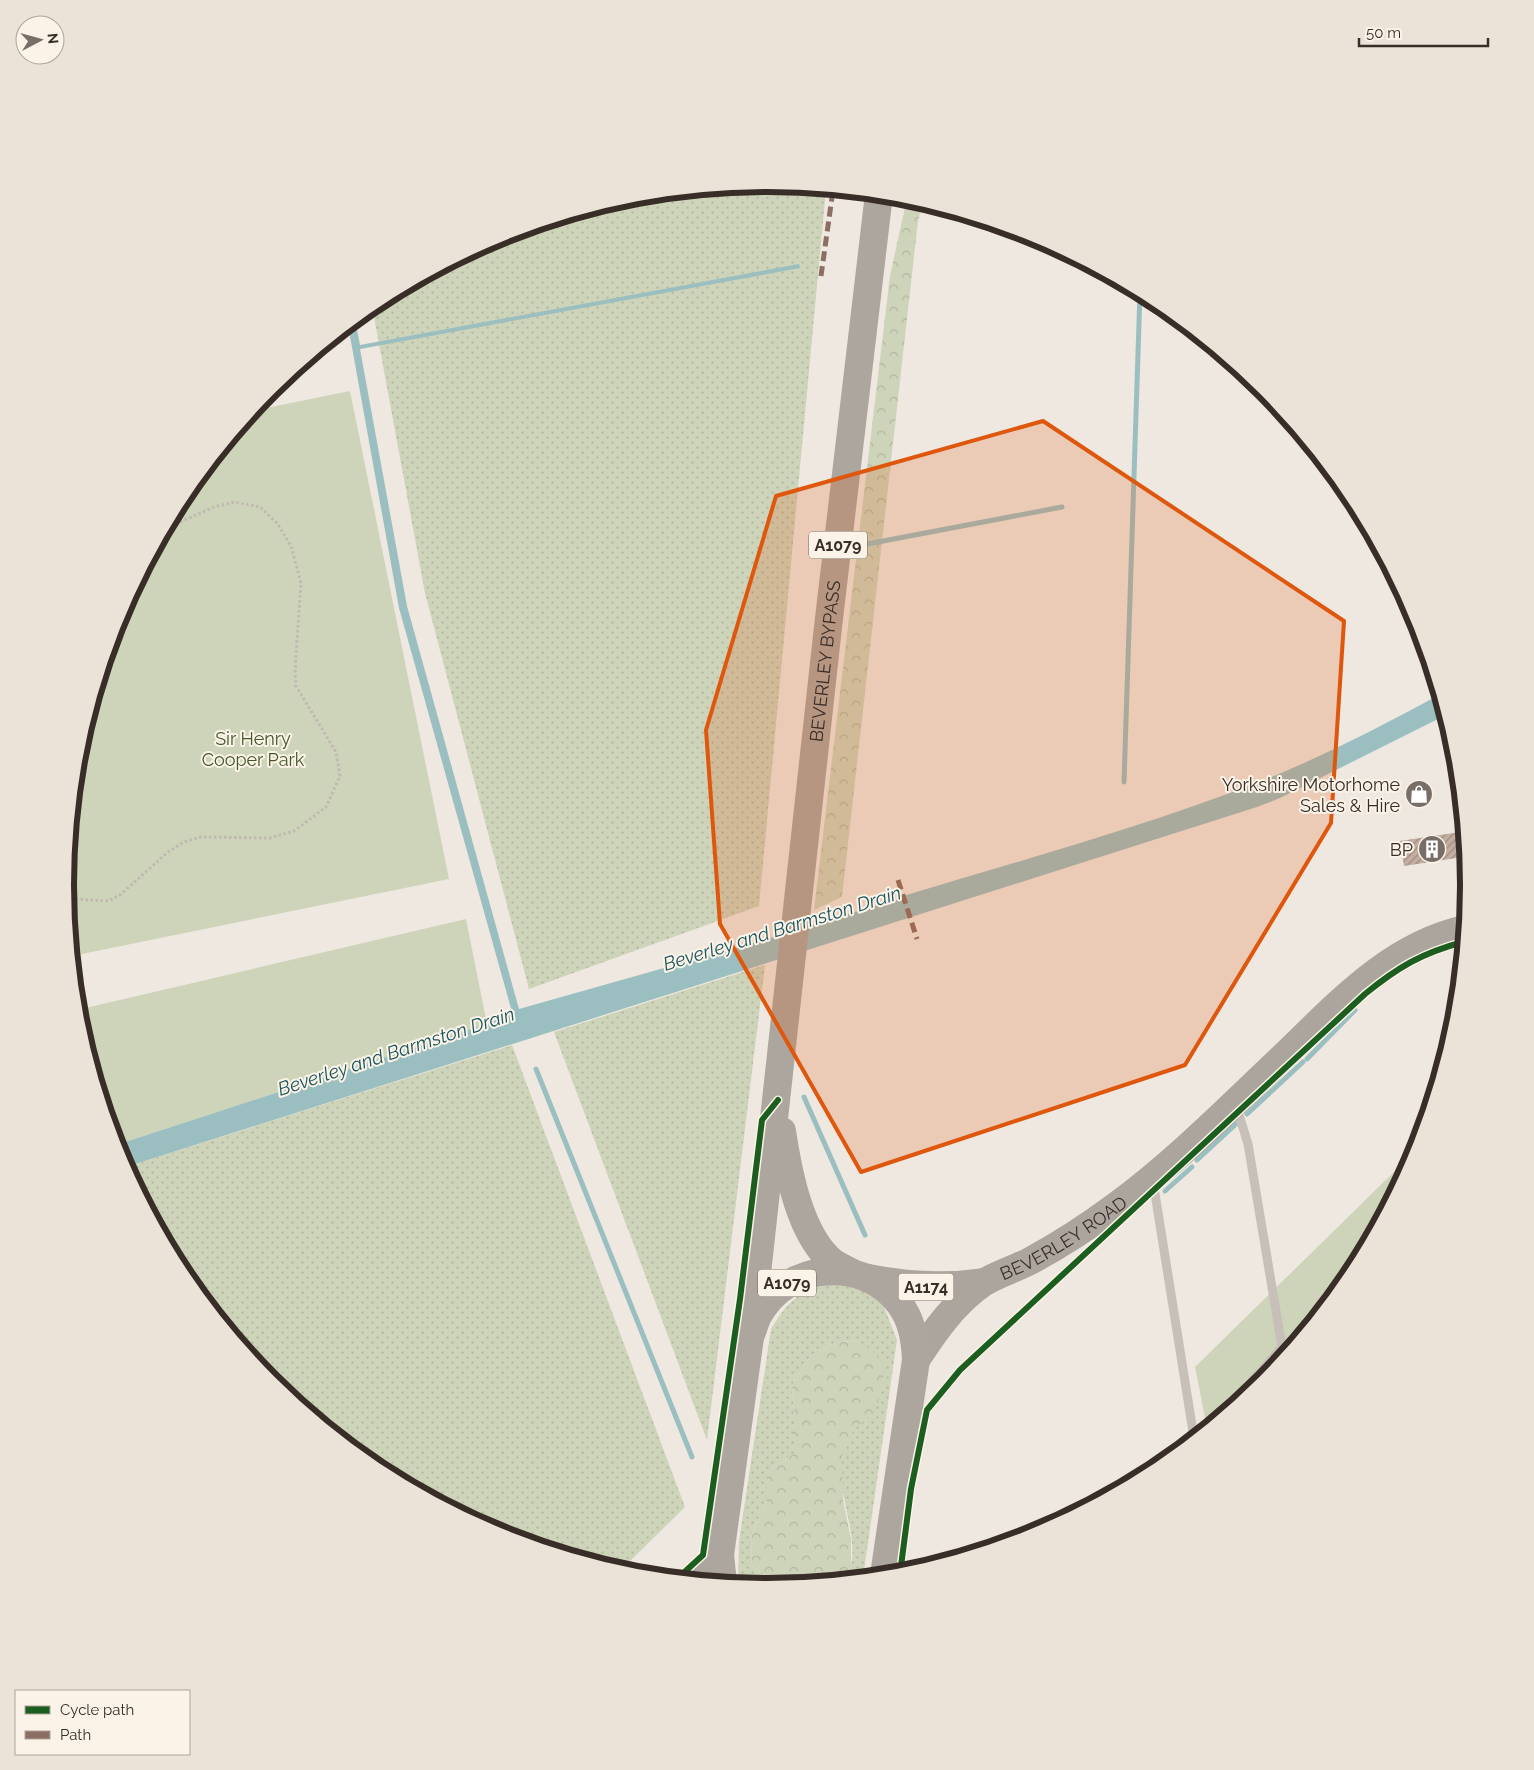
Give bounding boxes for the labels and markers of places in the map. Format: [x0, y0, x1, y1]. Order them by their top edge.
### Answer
place label: Yorkshire Motorhome Sales & Hire [1222, 774, 1400, 816]
shop icon: Yorkshire Motorhome Sales & Hire [1404, 779, 1434, 809]
building icon: BP [1417, 834, 1447, 864]
place label: BP [1390, 839, 1413, 860]

